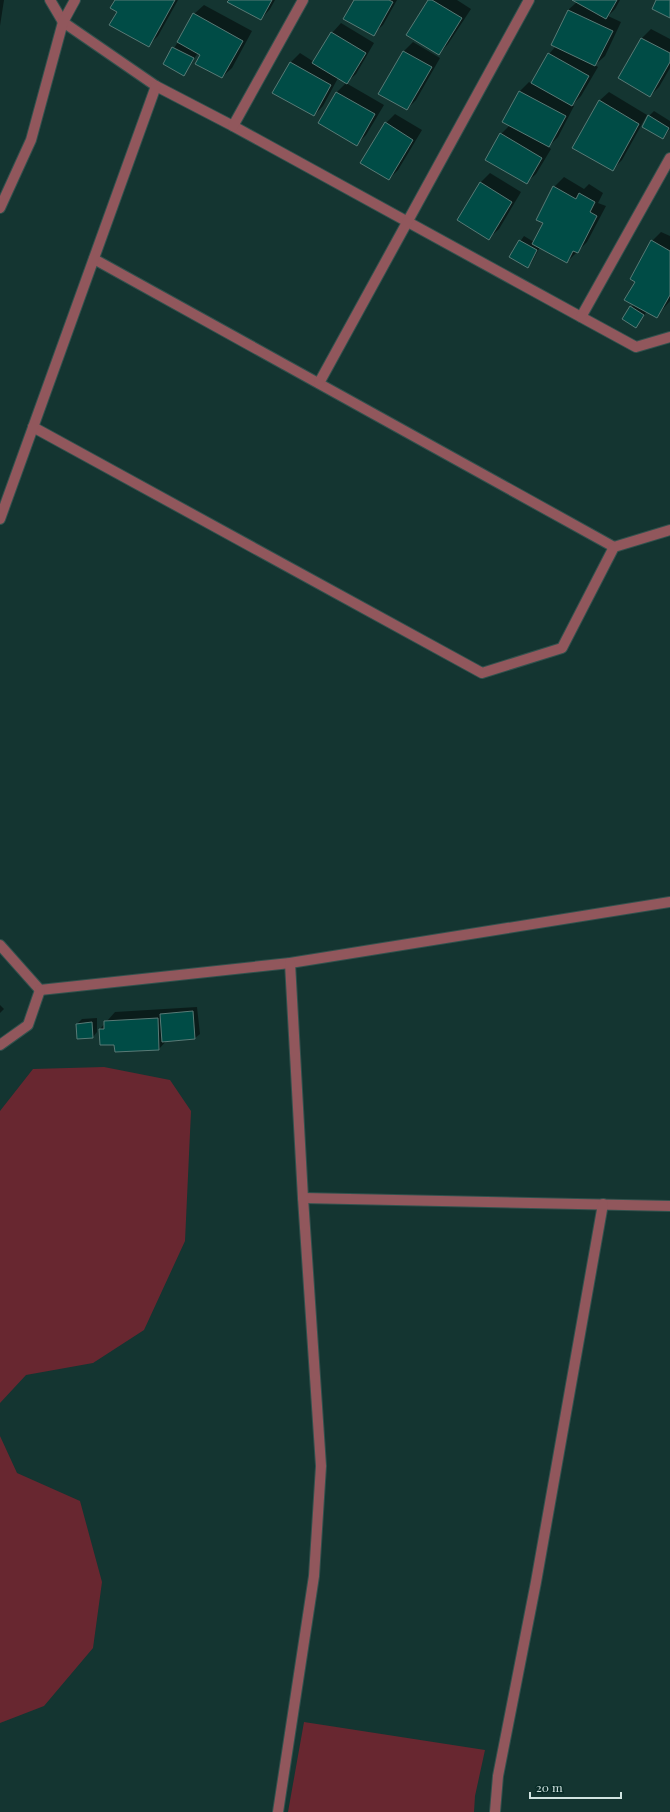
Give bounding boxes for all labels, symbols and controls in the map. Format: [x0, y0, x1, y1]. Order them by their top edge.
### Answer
scale bar [530, 1774, 621, 1800]
text: 20 m [536, 1779, 563, 1795]

